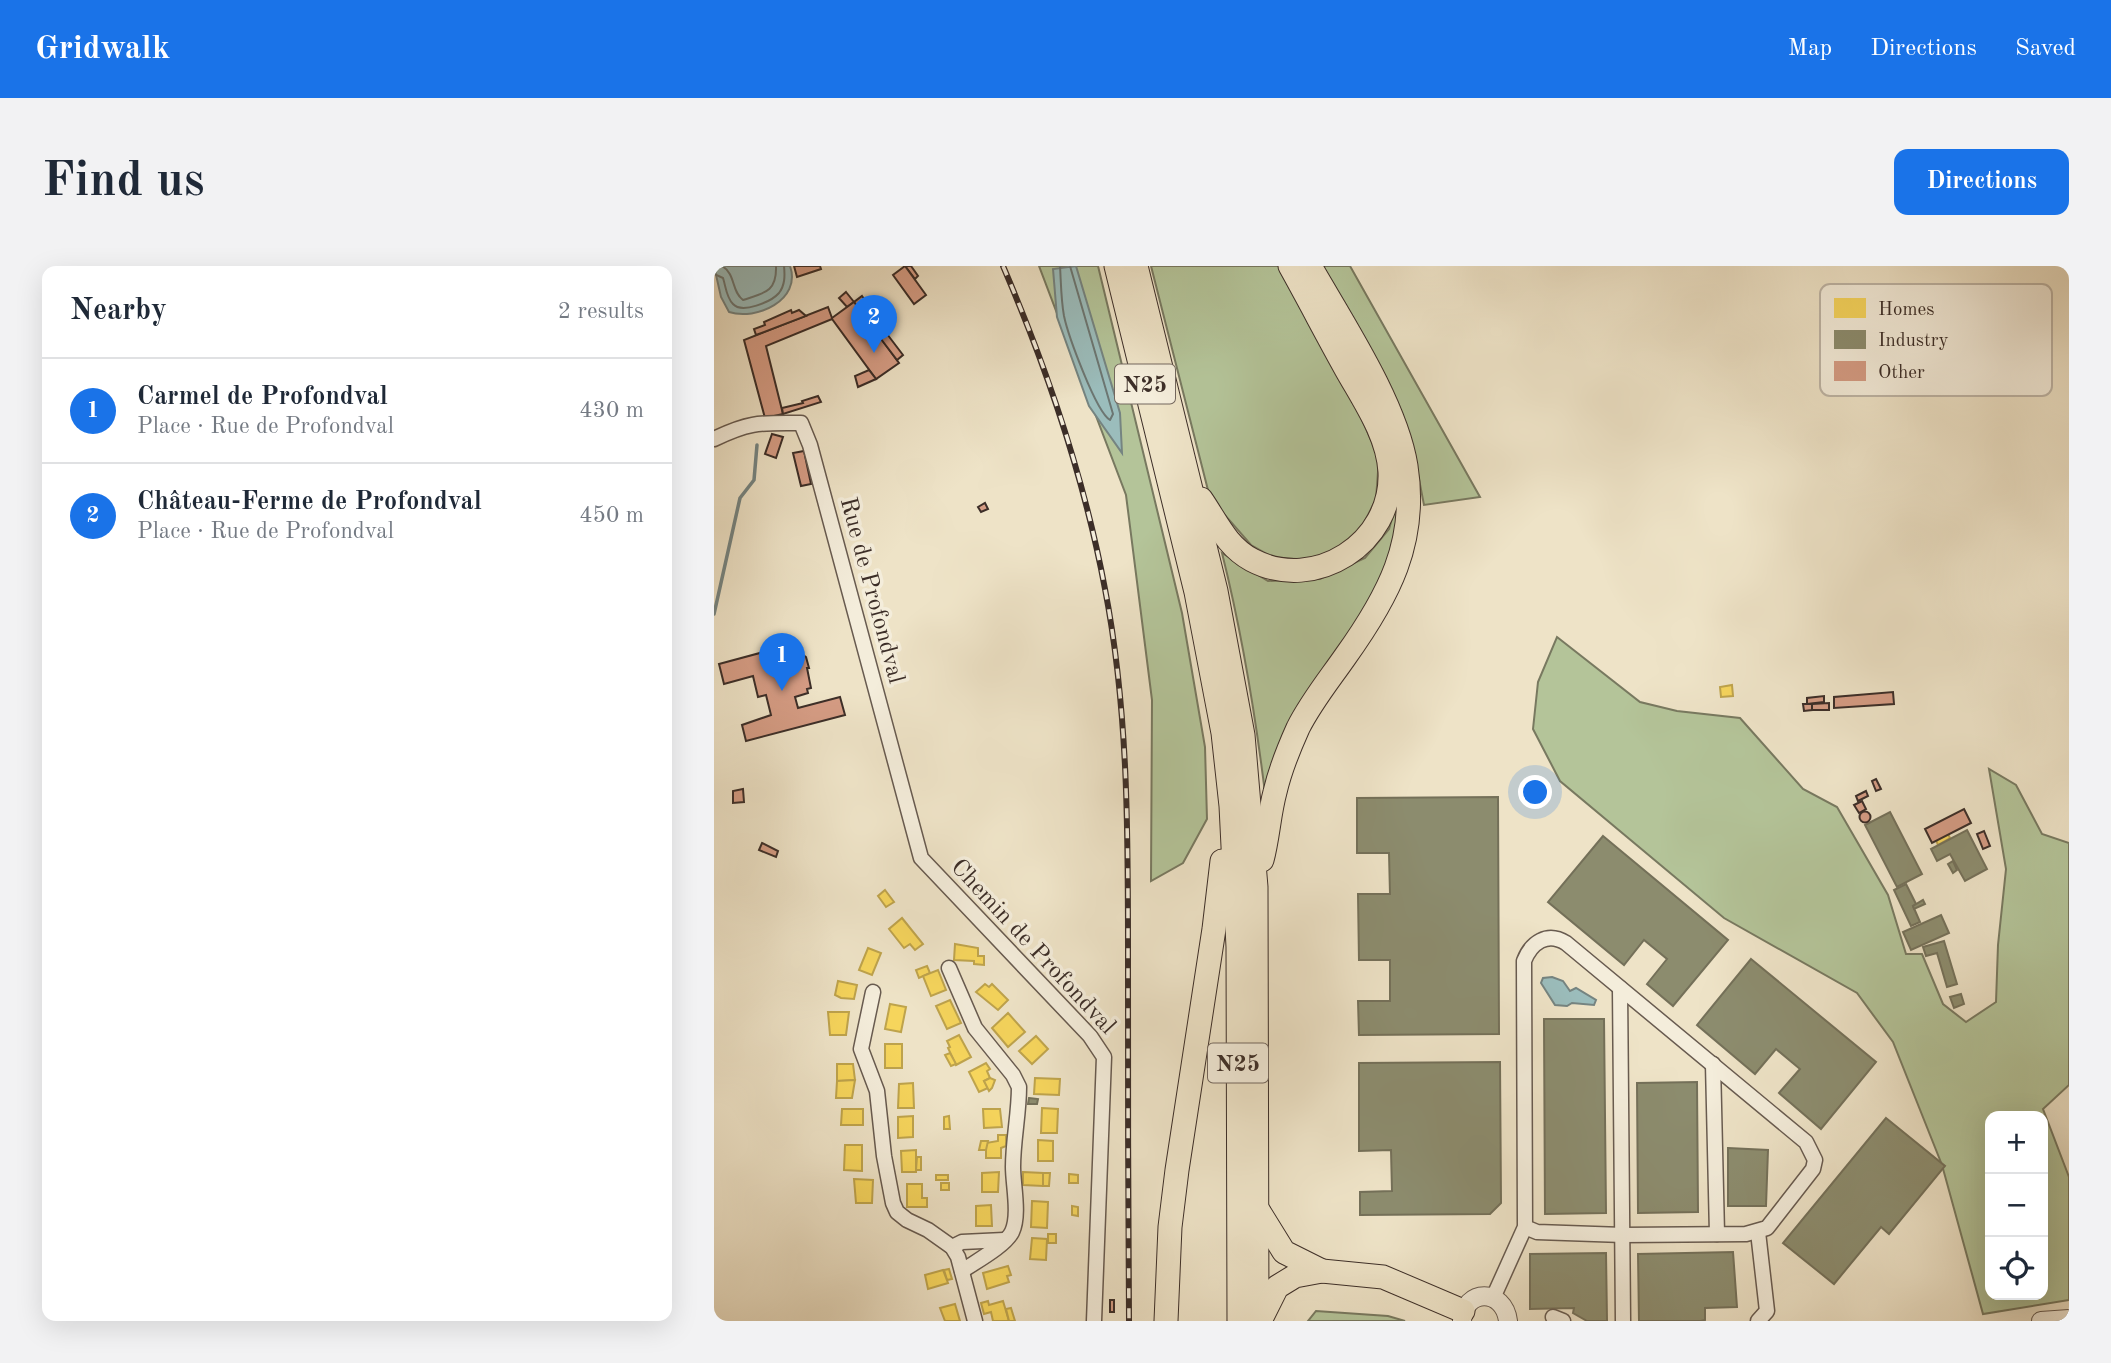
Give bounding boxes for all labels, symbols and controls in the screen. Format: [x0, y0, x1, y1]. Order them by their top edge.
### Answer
text: Gridwalk [35, 33, 170, 66]
text: Map [1788, 37, 1832, 61]
text: Directions [1870, 37, 1977, 61]
text: Saved [2015, 37, 2076, 61]
button: Directions [1894, 149, 2069, 215]
text: Find us [42, 158, 205, 207]
legend [1820, 284, 2052, 396]
pin: 2 [851, 295, 897, 353]
text: Nearby [70, 296, 167, 326]
text: 2 results [558, 300, 644, 323]
text: Homes [1878, 301, 1934, 320]
text: Industry [1878, 332, 1949, 351]
text: Other [1878, 364, 1925, 383]
road number: N25 [1115, 365, 1175, 404]
text: Carmel de Profondval [137, 384, 388, 410]
text: 1 [86, 399, 100, 422]
text: 430 m [579, 399, 644, 422]
text: Place · Rue de Profondval [137, 415, 394, 438]
text: Château-Ferme de Profondval [137, 489, 482, 515]
street label: Rue de Profondval [835, 495, 907, 686]
text: 2 [86, 504, 100, 527]
text: 450 m [579, 504, 644, 527]
text: Place · Rue de Profondval [137, 520, 394, 543]
pin: 1 [759, 633, 805, 691]
your location [1518, 775, 1552, 809]
street label: Chemin de Profondval [946, 855, 1120, 1039]
road number: N25 [1208, 1044, 1268, 1083]
map controls [1985, 1111, 2048, 1300]
button: + [1985, 1111, 2048, 1174]
button: − [1985, 1174, 2048, 1237]
button: locate [1985, 1237, 2048, 1300]

